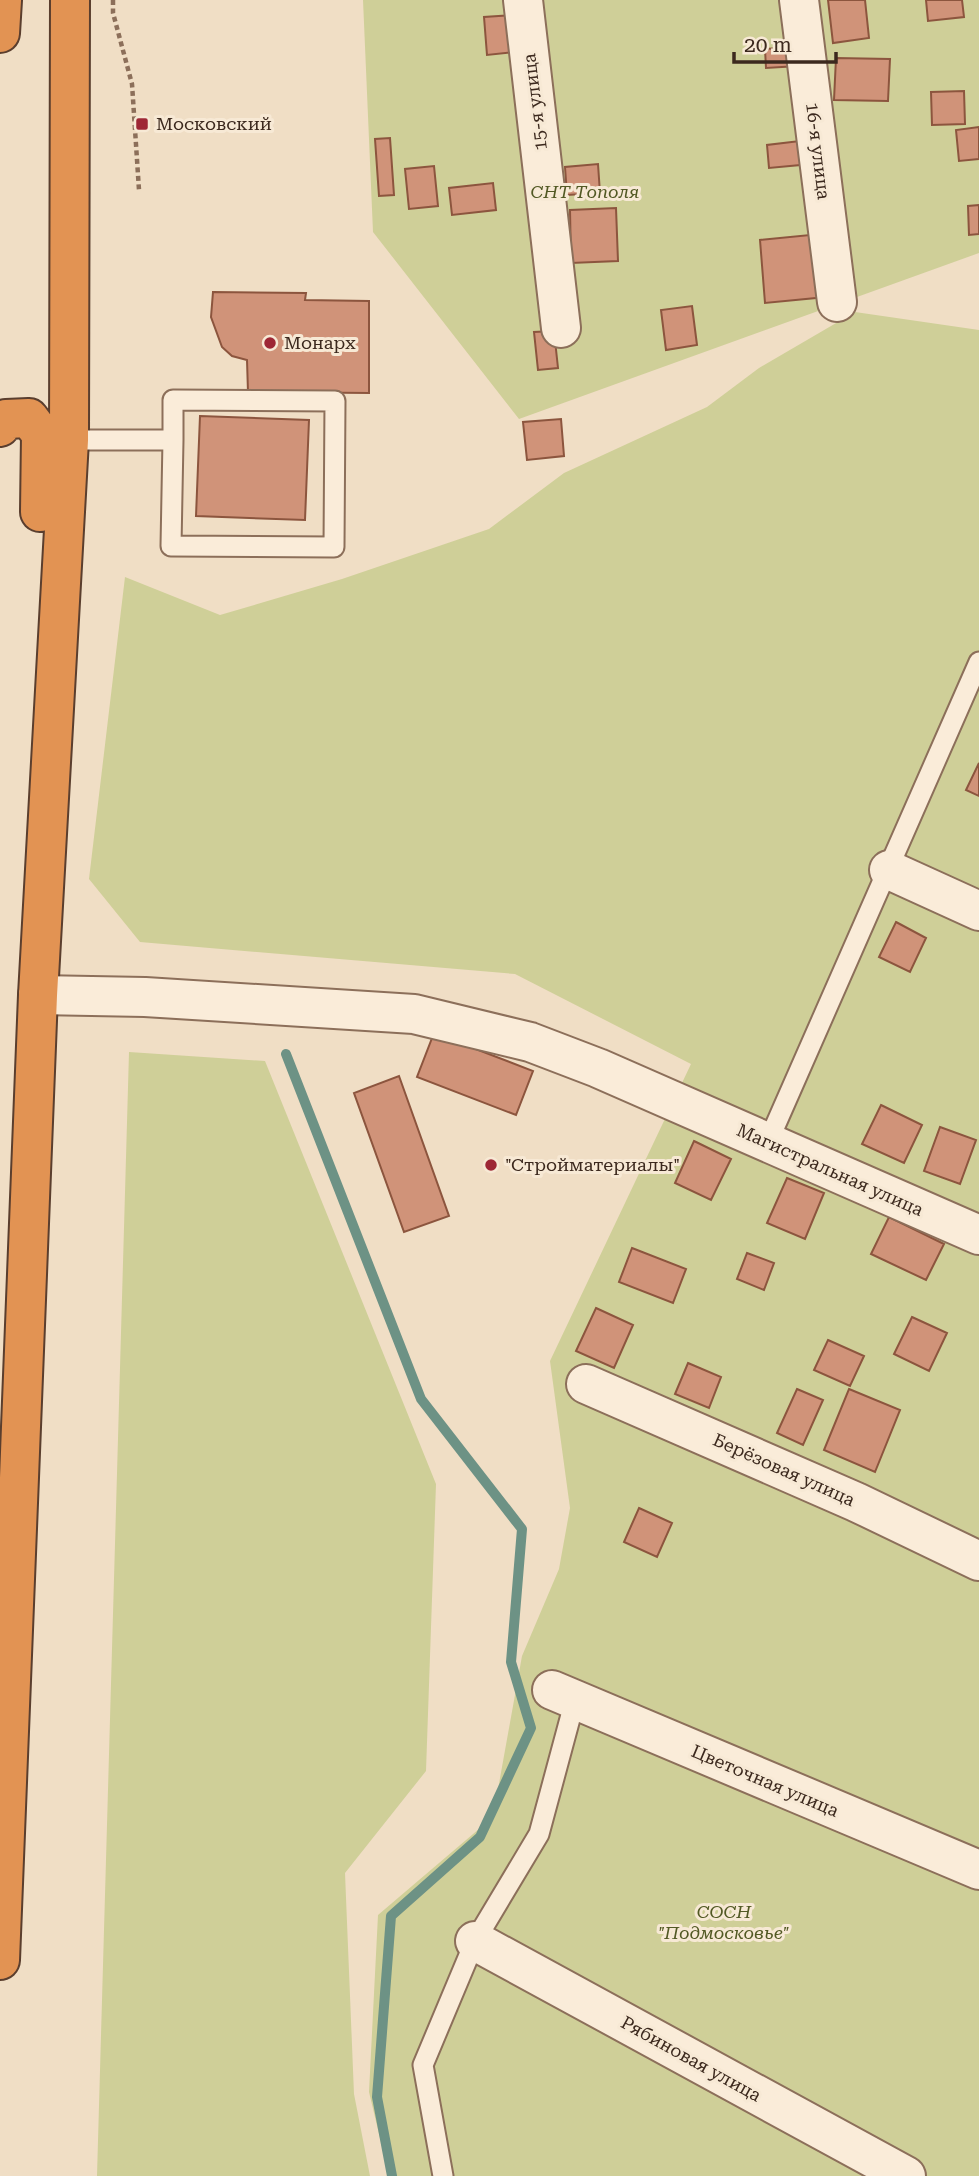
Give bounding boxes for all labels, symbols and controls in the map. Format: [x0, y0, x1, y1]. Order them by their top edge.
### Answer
scale bar [734, 21, 836, 65]
text: 20 m [744, 33, 792, 57]
street label: 15-я улица [518, 52, 551, 152]
street label: 16-я улица [802, 101, 835, 201]
place label: Московский [156, 113, 272, 134]
marker: Московский [134, 116, 150, 132]
park label: СНТ Тополя [531, 181, 639, 202]
place label: Монарх [284, 332, 356, 353]
marker: Монарх [262, 335, 278, 351]
street label: Магистральная улица [734, 1119, 927, 1220]
place label: "Стройматериалы" [505, 1154, 680, 1175]
marker: "Стройматериалы" [483, 1157, 499, 1173]
street label: Берёзовая улица [710, 1429, 859, 1510]
street label: Цветочная улица [688, 1740, 842, 1821]
park label: СОСН "Подмосковье" [658, 1901, 790, 1943]
street label: Рябиновая улица [617, 2011, 765, 2106]

